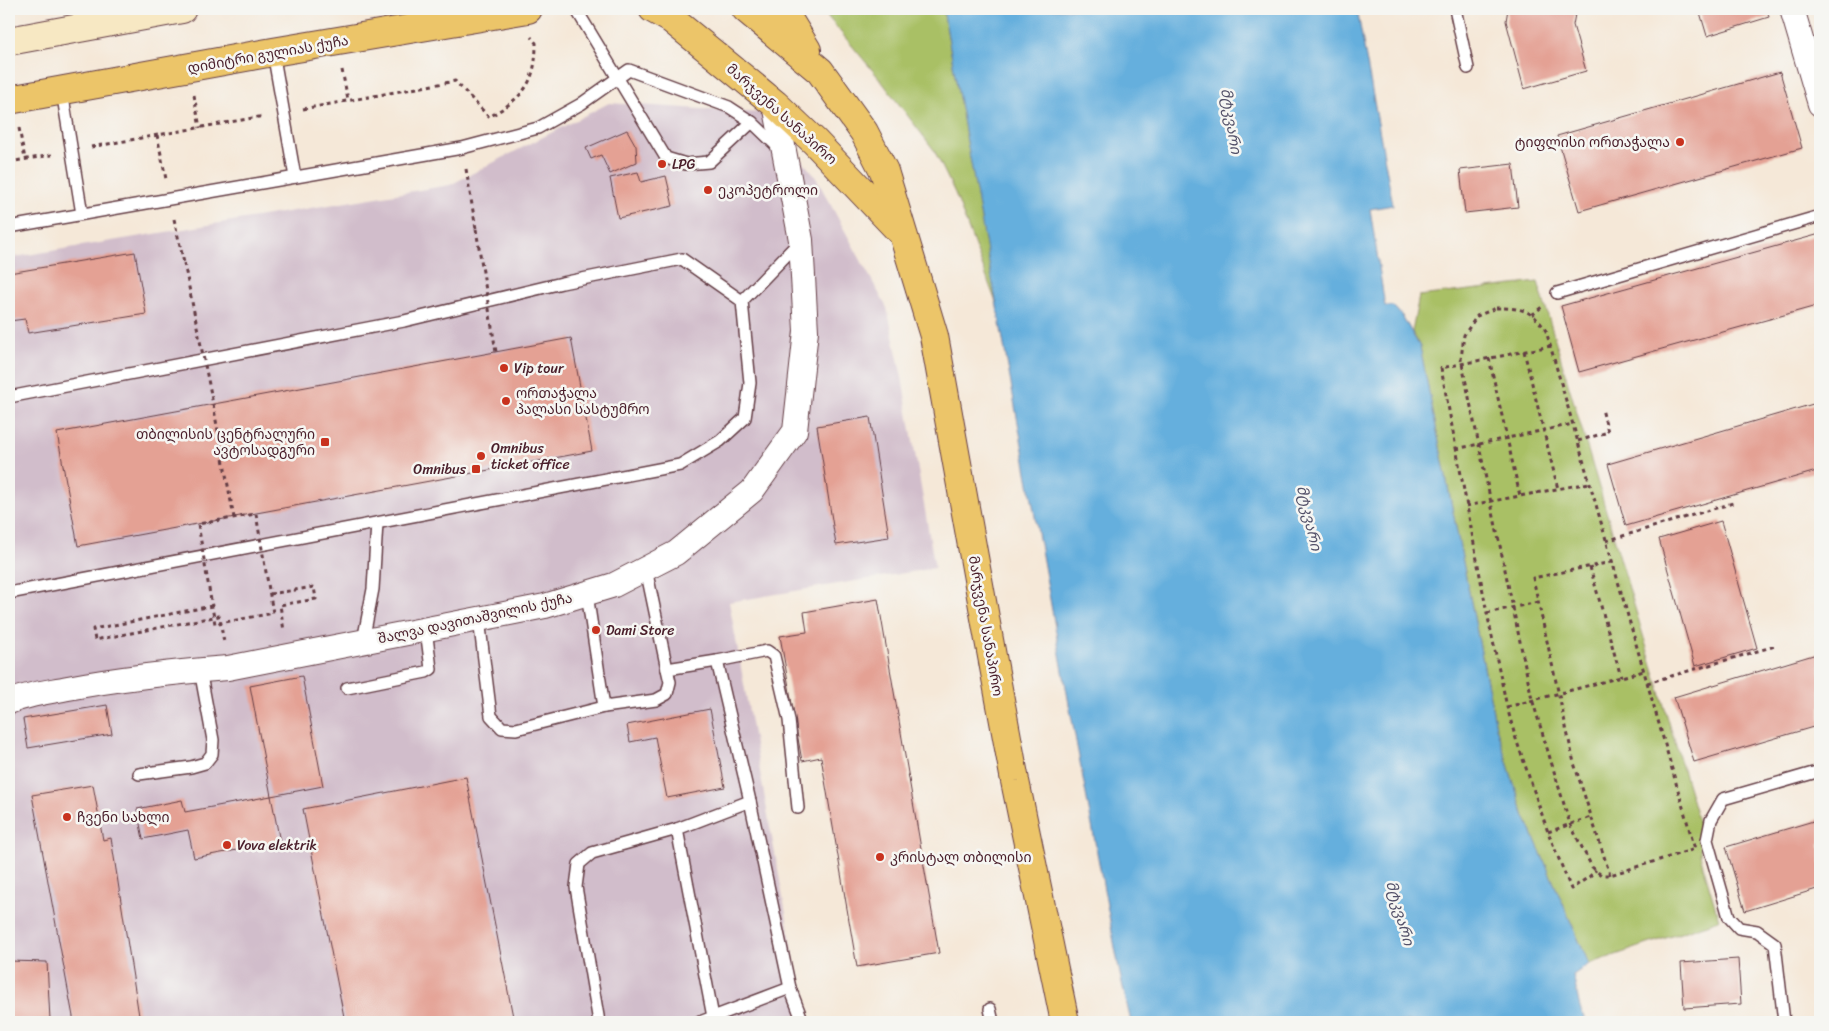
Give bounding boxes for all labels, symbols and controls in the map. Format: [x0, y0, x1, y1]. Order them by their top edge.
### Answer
street label: დიმიტრი გულიას ქუჩა [186, 28, 351, 81]
street label: მარჯვენა სანაპირო [720, 57, 843, 171]
water label: მტკვარი [1213, 86, 1249, 157]
place label: ტიფლისი ორთაჭალა [1515, 130, 1670, 155]
marker: ტიფლისი ორთაჭალა [1674, 136, 1686, 148]
place label: LPG [672, 152, 696, 177]
marker: LPG [656, 158, 668, 170]
place label: ეკოპეტროლი [718, 178, 818, 203]
marker: ეკოპეტროლი [702, 184, 714, 196]
place label: Vip tour [514, 356, 565, 381]
marker: Vip tour [498, 362, 510, 374]
place label: ორთაჭალა პალასი სასტუმრო [516, 381, 650, 422]
marker: ორთაჭალა პალასი სასტუმრო [500, 395, 512, 407]
place label: თბილისის ცენტრალური ავტოსადგური [136, 422, 315, 463]
marker: თბილისის ცენტრალური ავტოსადგური [319, 436, 331, 448]
place label: Omnibus ticket office [491, 436, 570, 477]
marker: Omnibus ticket office [475, 450, 487, 462]
place label: Omnibus [413, 457, 467, 482]
marker: Omnibus [470, 463, 482, 475]
water label: მტკვარი [1289, 483, 1329, 555]
street label: მარჯვენა სანაპირო [961, 554, 1010, 698]
street label: შალვა დავითაშვილის ქუჩა [375, 586, 575, 651]
place label: Dami Store [606, 618, 674, 643]
marker: Dami Store [590, 624, 602, 636]
place label: ჩვენი სახლი [77, 805, 170, 830]
marker: ჩვენი სახლი [61, 811, 73, 823]
place label: Vova elektrik [237, 833, 317, 858]
marker: Vova elektrik [221, 839, 233, 851]
place label: კრისტალ თბილისი [890, 845, 1032, 870]
marker: კრისტალ თბილისი [874, 851, 886, 863]
water label: მტკვარი [1378, 878, 1422, 950]

